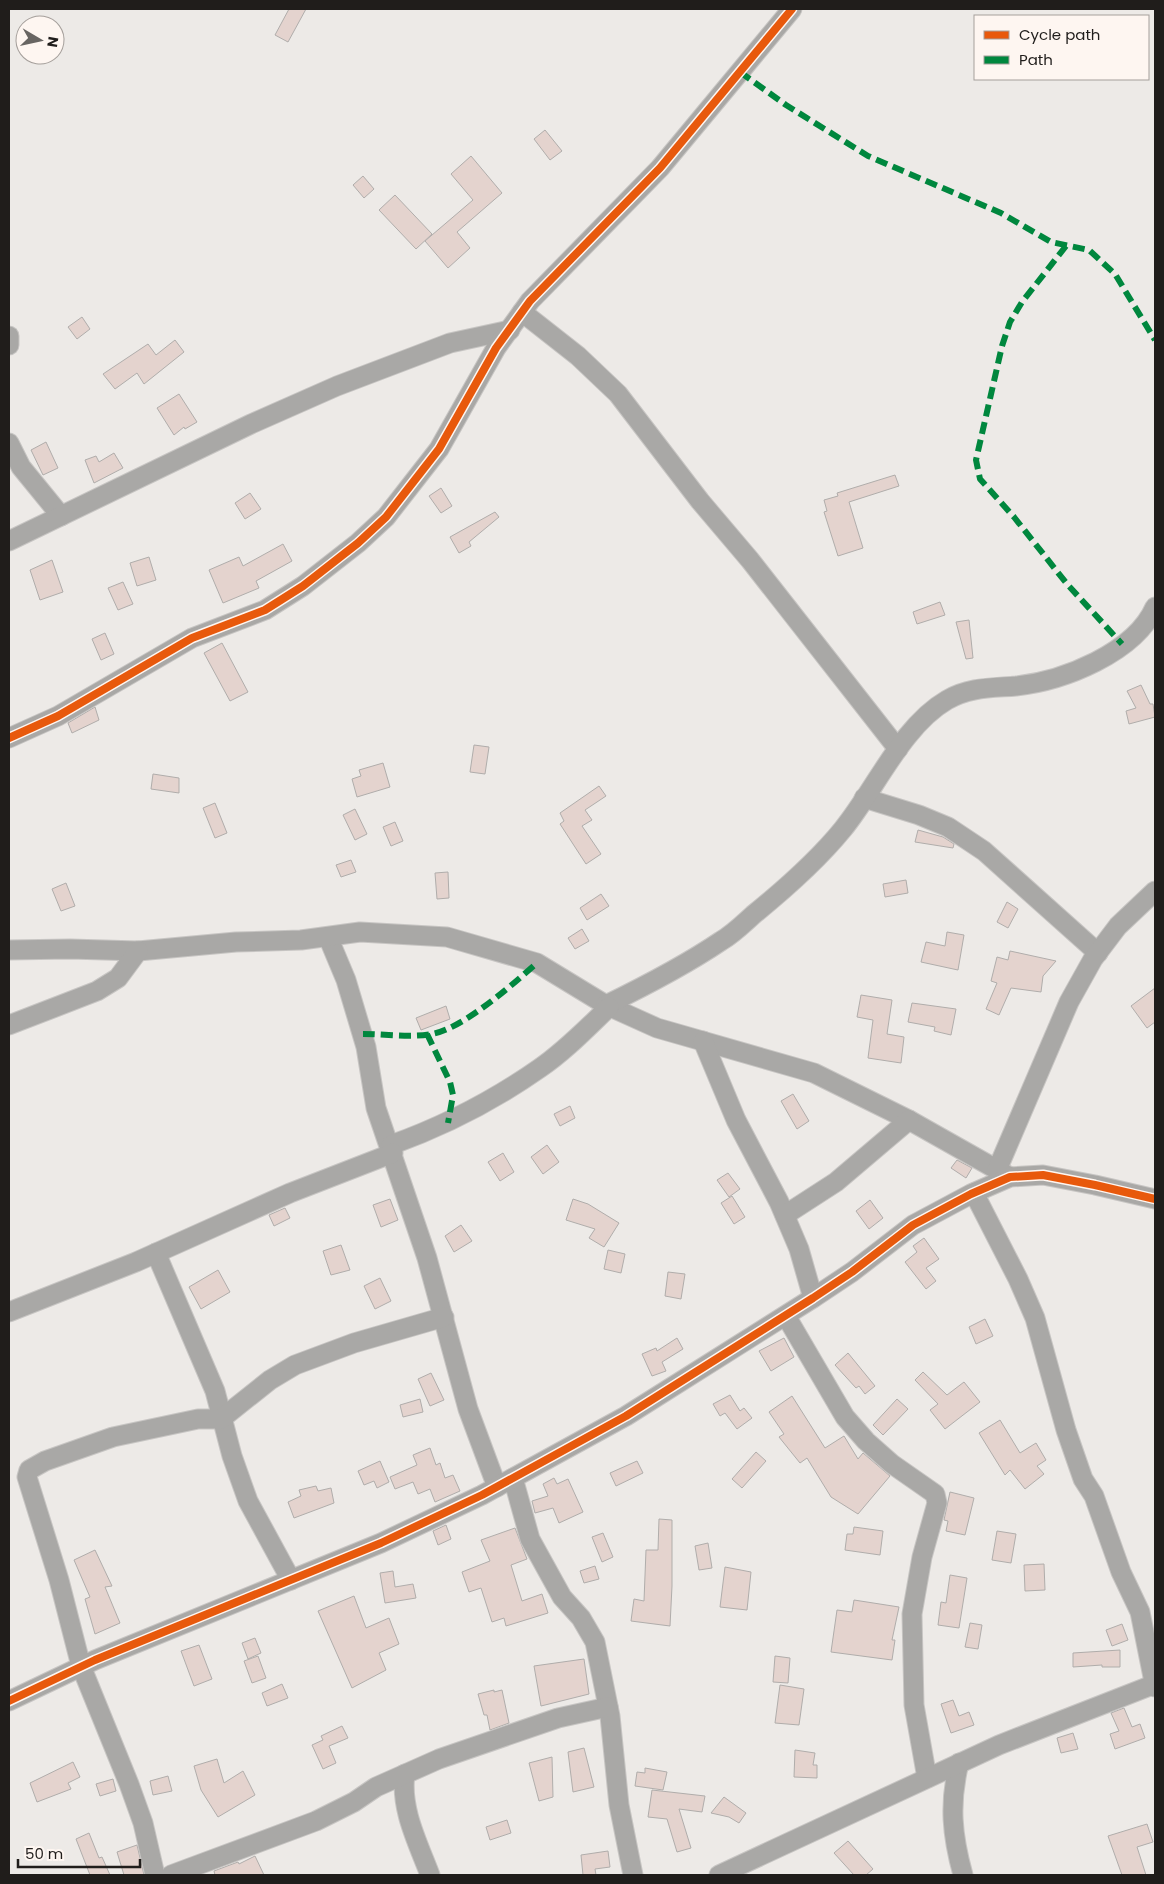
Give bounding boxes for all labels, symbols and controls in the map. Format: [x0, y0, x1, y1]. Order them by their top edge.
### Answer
north arrow [15, 15, 65, 65]
legend [974, 15, 1149, 80]
text: Cycle path [1019, 24, 1100, 45]
text: N [42, 35, 64, 49]
text: Path [1019, 49, 1053, 70]
scale bar [18, 1836, 140, 1868]
text: 50 m [25, 1843, 63, 1864]

